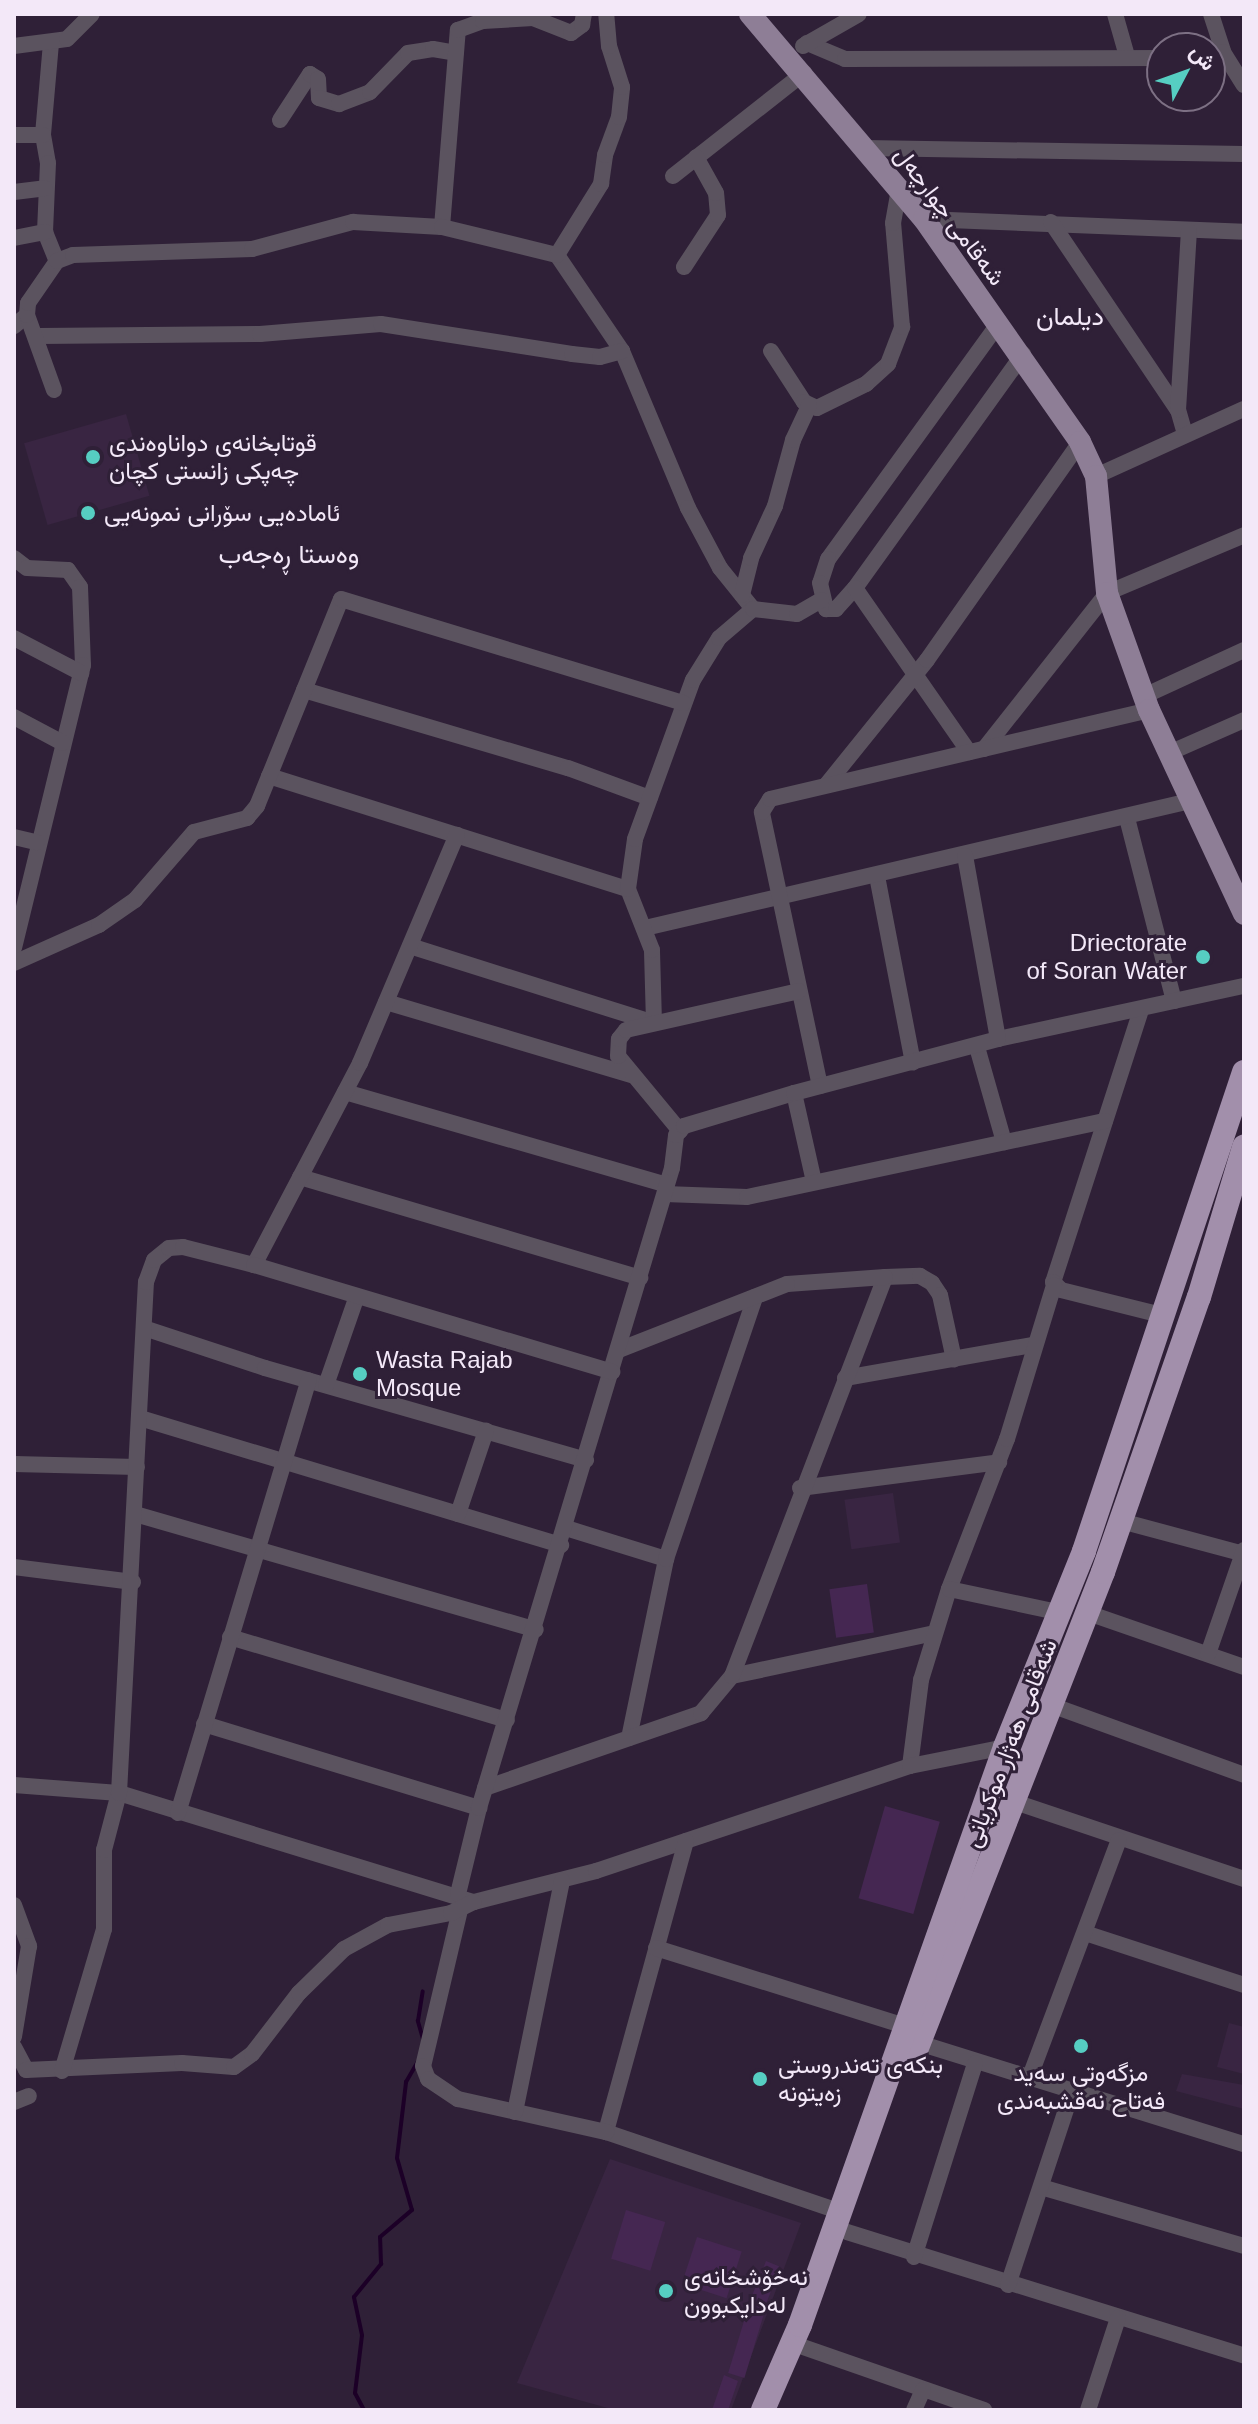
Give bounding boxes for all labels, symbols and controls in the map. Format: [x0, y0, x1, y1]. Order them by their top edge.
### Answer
north arrow [1146, 32, 1226, 112]
text: ش [1185, 39, 1221, 75]
street label: شەقامی چوارچەل [888, 141, 1012, 291]
district label: دیلمان [1036, 301, 1104, 333]
place label: قوتابخانەی دواناوەندی چەپکی زانستی کچان [109, 429, 317, 485]
marker: قوتابخانەی دواناوەندی چەپکی زانستی کچان [84, 448, 102, 466]
place label: ئامادەیی سۆرانی نمونەیی [104, 499, 340, 527]
marker: ئامادەیی سۆرانی نمونەیی [79, 504, 97, 522]
district label: وەستا ڕەجەب [219, 539, 359, 571]
place label: Driectorate of Soran Water [1026, 929, 1187, 985]
marker: Driectorate of Soran Water [1194, 948, 1212, 966]
place label: Wasta Rajab Mosque [376, 1346, 512, 1402]
marker: Wasta Rajab Mosque [351, 1365, 369, 1383]
street label: شەقامی ھەژار موکریانی [957, 1635, 1063, 1851]
marker: مزگەوتی سەید فەتاح نەقشبەندی [1072, 2037, 1090, 2055]
place label: بنکەی تەندروستی زەیتونە [778, 2051, 943, 2107]
place label: مزگەوتی سەید فەتاح نەقشبەندی [997, 2059, 1165, 2115]
marker: بنکەی تەندروستی زەیتونە [749, 2068, 771, 2090]
place label: نەخۆشخانەی لەدایکبوون [684, 2263, 808, 2319]
marker: نەخۆشخانەی لەدایکبوون [655, 2280, 677, 2302]

